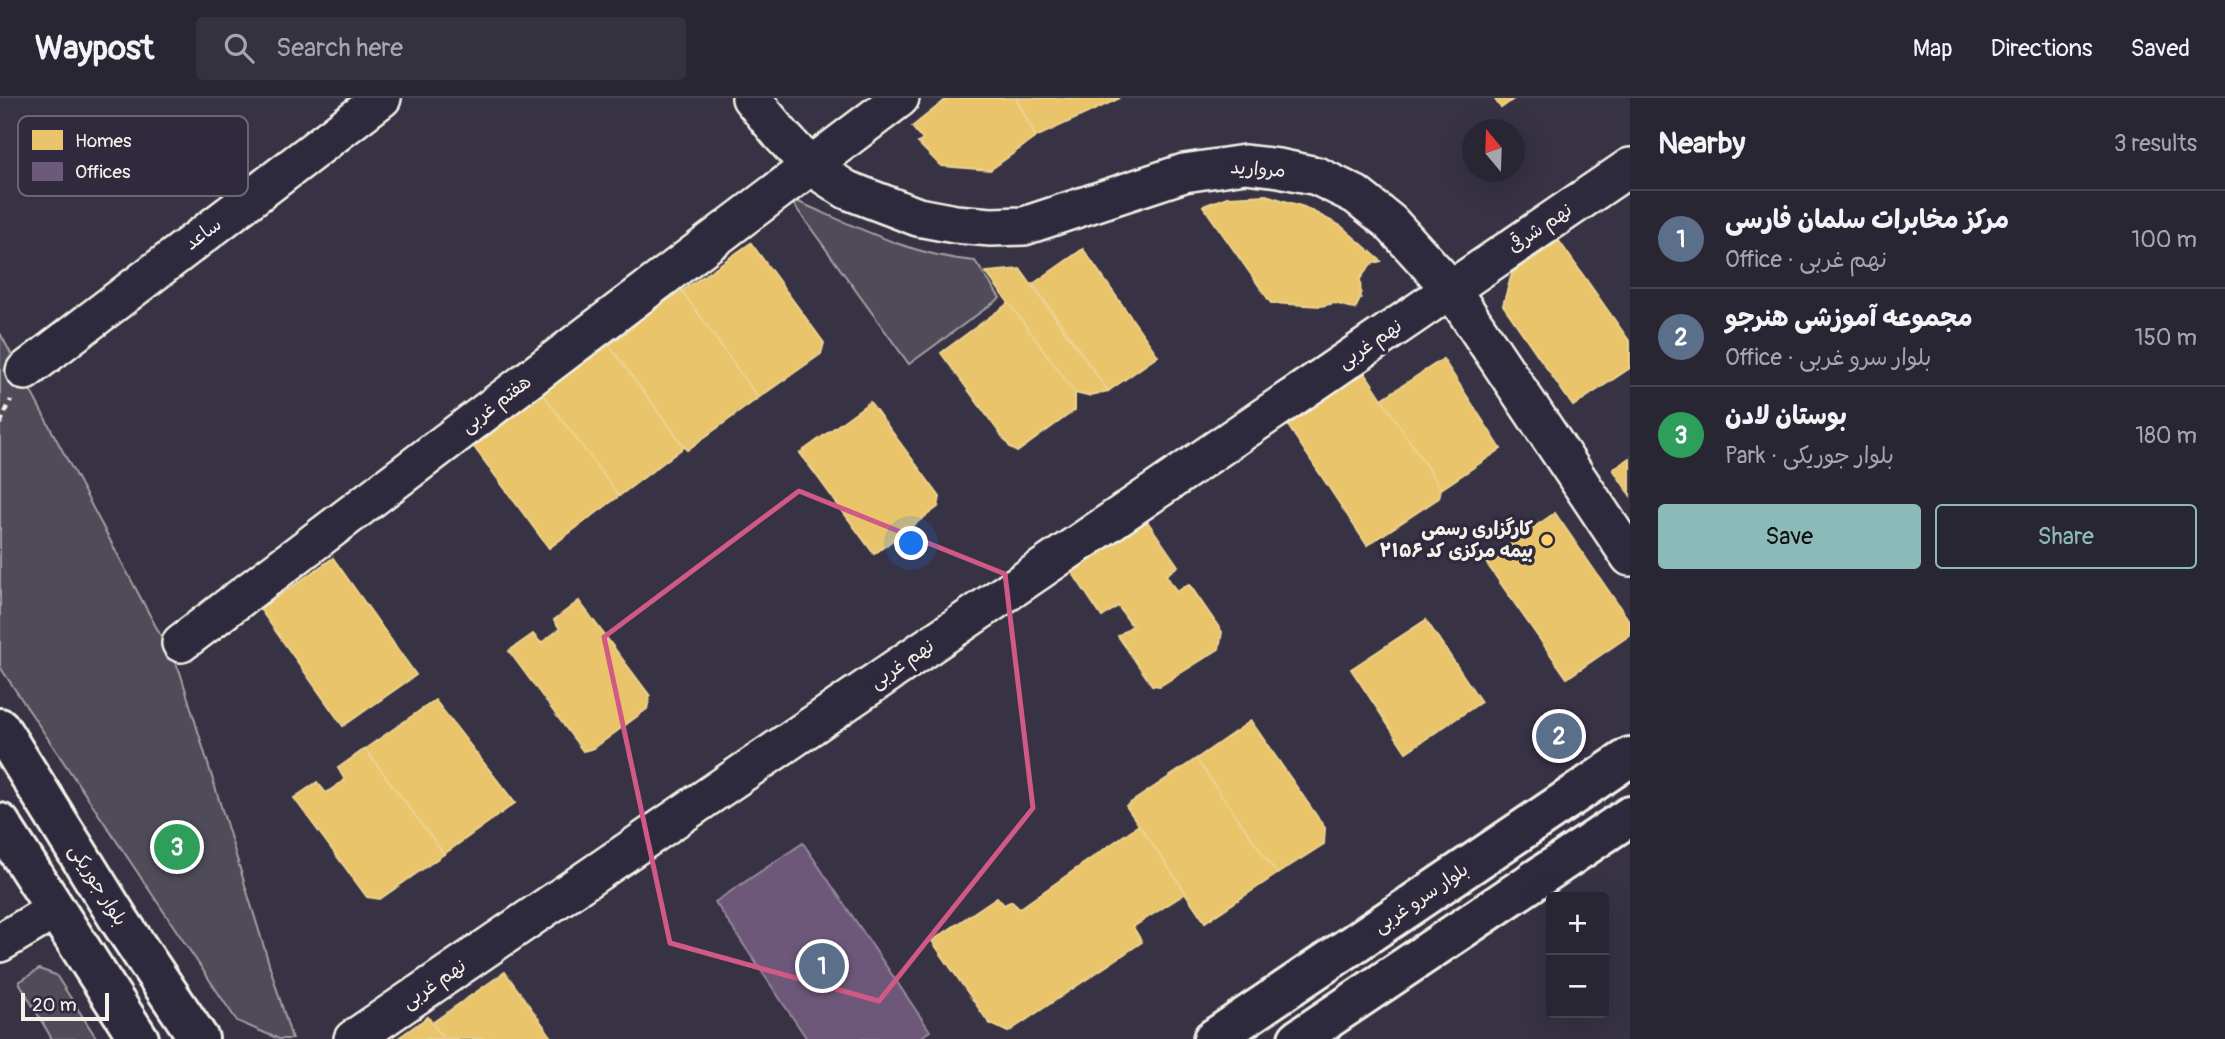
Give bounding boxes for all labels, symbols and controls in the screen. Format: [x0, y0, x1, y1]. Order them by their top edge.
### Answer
search box [196, 17, 686, 80]
text: Waypost [35, 28, 154, 69]
icon: search [220, 29, 258, 67]
text: Search here [276, 32, 403, 64]
text: Map [1913, 34, 1953, 63]
text: Directions [1991, 34, 2092, 63]
text: Saved [2130, 34, 2190, 63]
legend [18, 116, 248, 196]
north arrow [1462, 119, 1525, 182]
text: Nearby [1658, 125, 1745, 162]
text: Homes [75, 129, 132, 153]
text: 3 results [2114, 129, 2197, 158]
street label: مروارید [1230, 155, 1286, 183]
text: Offices [75, 160, 131, 184]
street label: نهم شرقی [1503, 197, 1578, 260]
text: مرکز مخابرات سلمان فارسی [1725, 204, 2009, 236]
street label: ساعد [180, 212, 226, 256]
text: 1 [1677, 225, 1686, 254]
text: 100 m [2131, 225, 2197, 254]
text: Office · نهم غربی [1725, 245, 1887, 274]
text: مجموعه آموزشی هنرجو [1725, 302, 1973, 334]
street label: نهم غربی [1333, 314, 1408, 376]
text: 2 [1675, 323, 1687, 352]
text: 150 m [2134, 323, 2197, 352]
text: Office · بلوار سرو غربی [1725, 343, 1931, 372]
street label: هفتم غربی [456, 370, 537, 440]
text: بوستان لادن [1725, 400, 1847, 432]
text: 3 [1675, 421, 1687, 450]
text: 180 m [2135, 421, 2197, 450]
text: Park · بلوار جوریکی [1725, 441, 1894, 470]
button: Save [1658, 504, 1921, 569]
button: Share [1935, 504, 2197, 569]
place label: کارگزاری رسمی بیمه مرکزی کد ۲۱۵۶ [1380, 517, 1534, 563]
your location [894, 526, 928, 560]
marker: کارگزاری رسمی بیمه مرکزی کد ۲۱۵۶ [1539, 532, 1555, 548]
street label: نهم غربی [865, 634, 940, 696]
pin: 2 [1536, 710, 1582, 762]
pin: 3 [154, 821, 200, 873]
street label: بلوار جوریکی [63, 840, 133, 930]
street label: بلوار سرو غربی [1369, 858, 1473, 938]
map controls [1546, 892, 1609, 1018]
button: + [1546, 892, 1609, 955]
pin: 1 [799, 940, 845, 992]
street label: نهم غربی [397, 954, 472, 1016]
button: − [1546, 955, 1609, 1018]
scale bar [21, 990, 108, 1022]
text: 20 m [32, 993, 77, 1017]

